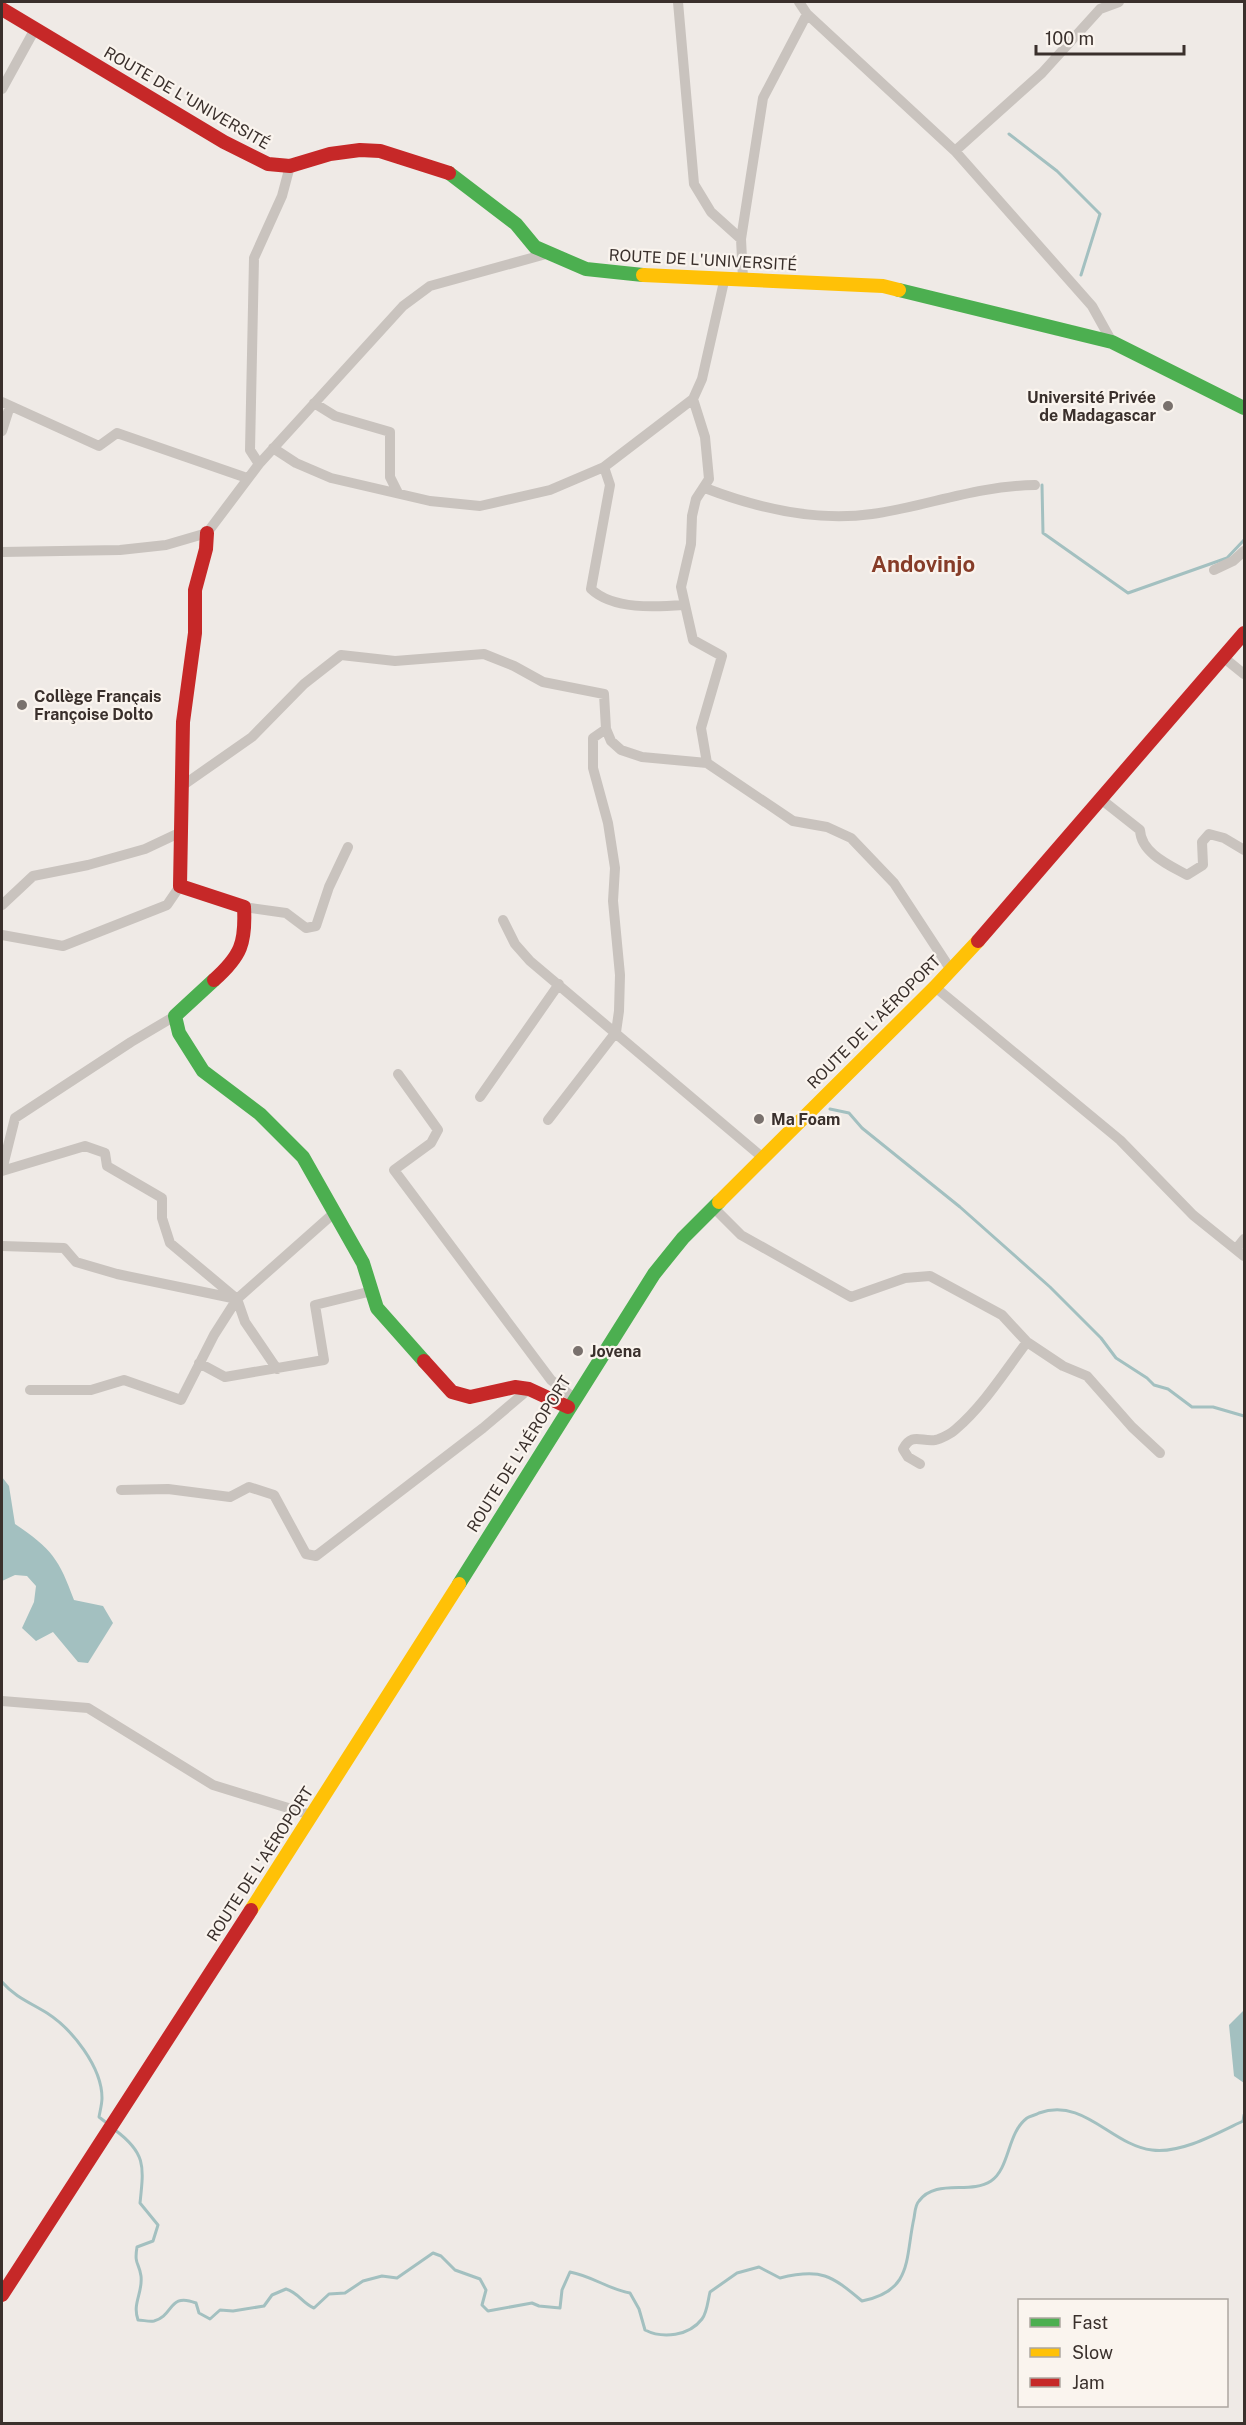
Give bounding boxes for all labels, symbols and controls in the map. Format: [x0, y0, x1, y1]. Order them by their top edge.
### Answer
scale bar [1036, 18, 1184, 56]
text: 100 m [1045, 28, 1094, 49]
street label: ROUTE DE L'UNIVERSITÉ [101, 42, 274, 153]
street label: ROUTE DE L'UNIVERSITÉ [608, 245, 798, 274]
place label: Université Privée de Madagascar [1027, 388, 1156, 425]
marker: Université Privée de Madagascar [1161, 399, 1175, 413]
district label: Andovinjo [871, 551, 975, 577]
place label: Collège Français Françoise Dolto [34, 687, 162, 724]
marker: Collège Français Françoise Dolto [15, 698, 29, 712]
street label: ROUTE DE L'AÉROPORT [803, 950, 945, 1093]
place label: Ma Foam [771, 1110, 840, 1129]
marker: Ma Foam [752, 1112, 766, 1126]
place label: Jovena [590, 1342, 641, 1361]
marker: Jovena [571, 1344, 585, 1358]
street label: ROUTE DE L'AÉROPORT [462, 1371, 575, 1536]
street label: ROUTE DE L'AÉROPORT [202, 1782, 317, 1945]
legend [1018, 2299, 1228, 2407]
text: Fast [1072, 2312, 1108, 2333]
text: Slow [1072, 2342, 1113, 2363]
text: Jam [1072, 2372, 1105, 2393]

